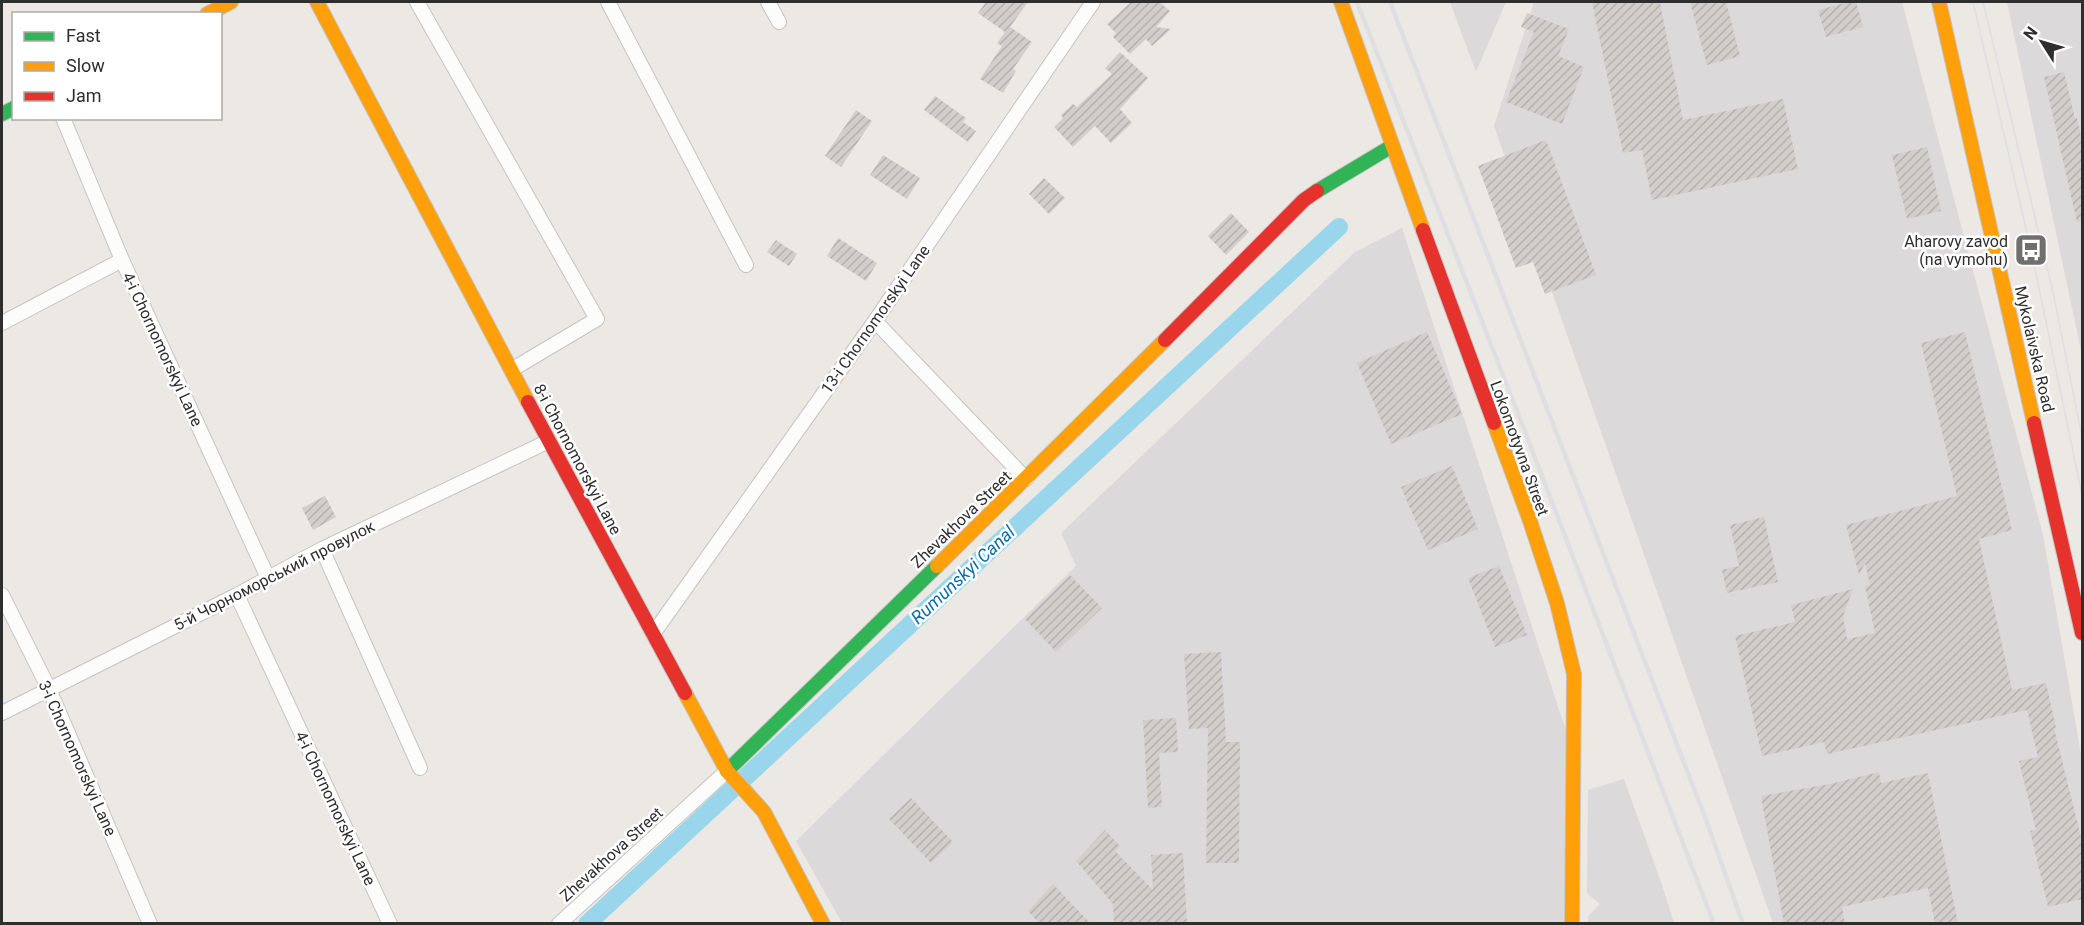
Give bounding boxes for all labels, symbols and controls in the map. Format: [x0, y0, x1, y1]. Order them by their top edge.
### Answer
legend [12, 12, 222, 120]
north arrow [2012, 12, 2072, 72]
text: N [2019, 23, 2041, 44]
text: Fast [66, 25, 101, 46]
text: Slow [66, 55, 105, 76]
text: Jam [66, 85, 102, 106]
place label: Aharovy zavod (na vymohu) [1904, 232, 2008, 269]
bus stop icon: Aharovy zavod (na vymohu) [2013, 232, 2049, 268]
street label: 13-i Chornomorskyi Lane [817, 241, 934, 397]
street label: 4-i Chornomorskyi Lane [118, 269, 207, 429]
street label: Mykolaivska Road [2011, 284, 2058, 414]
street label: Lokomotyvna Street [1486, 378, 1553, 518]
street label: 8-i Chornomorskyi Lane [530, 381, 625, 538]
street label: Zhevakhova Street [907, 467, 1015, 572]
street label: 5-й Чорноморський провулок [171, 516, 378, 634]
water label: Rumunskyi Canal [906, 521, 1019, 628]
street label: 3-i Chornomorskyi Lane [35, 678, 120, 839]
street label: 4-i Chornomorskyi Lane [291, 728, 380, 888]
street label: Zhevakhova Street [556, 803, 667, 905]

